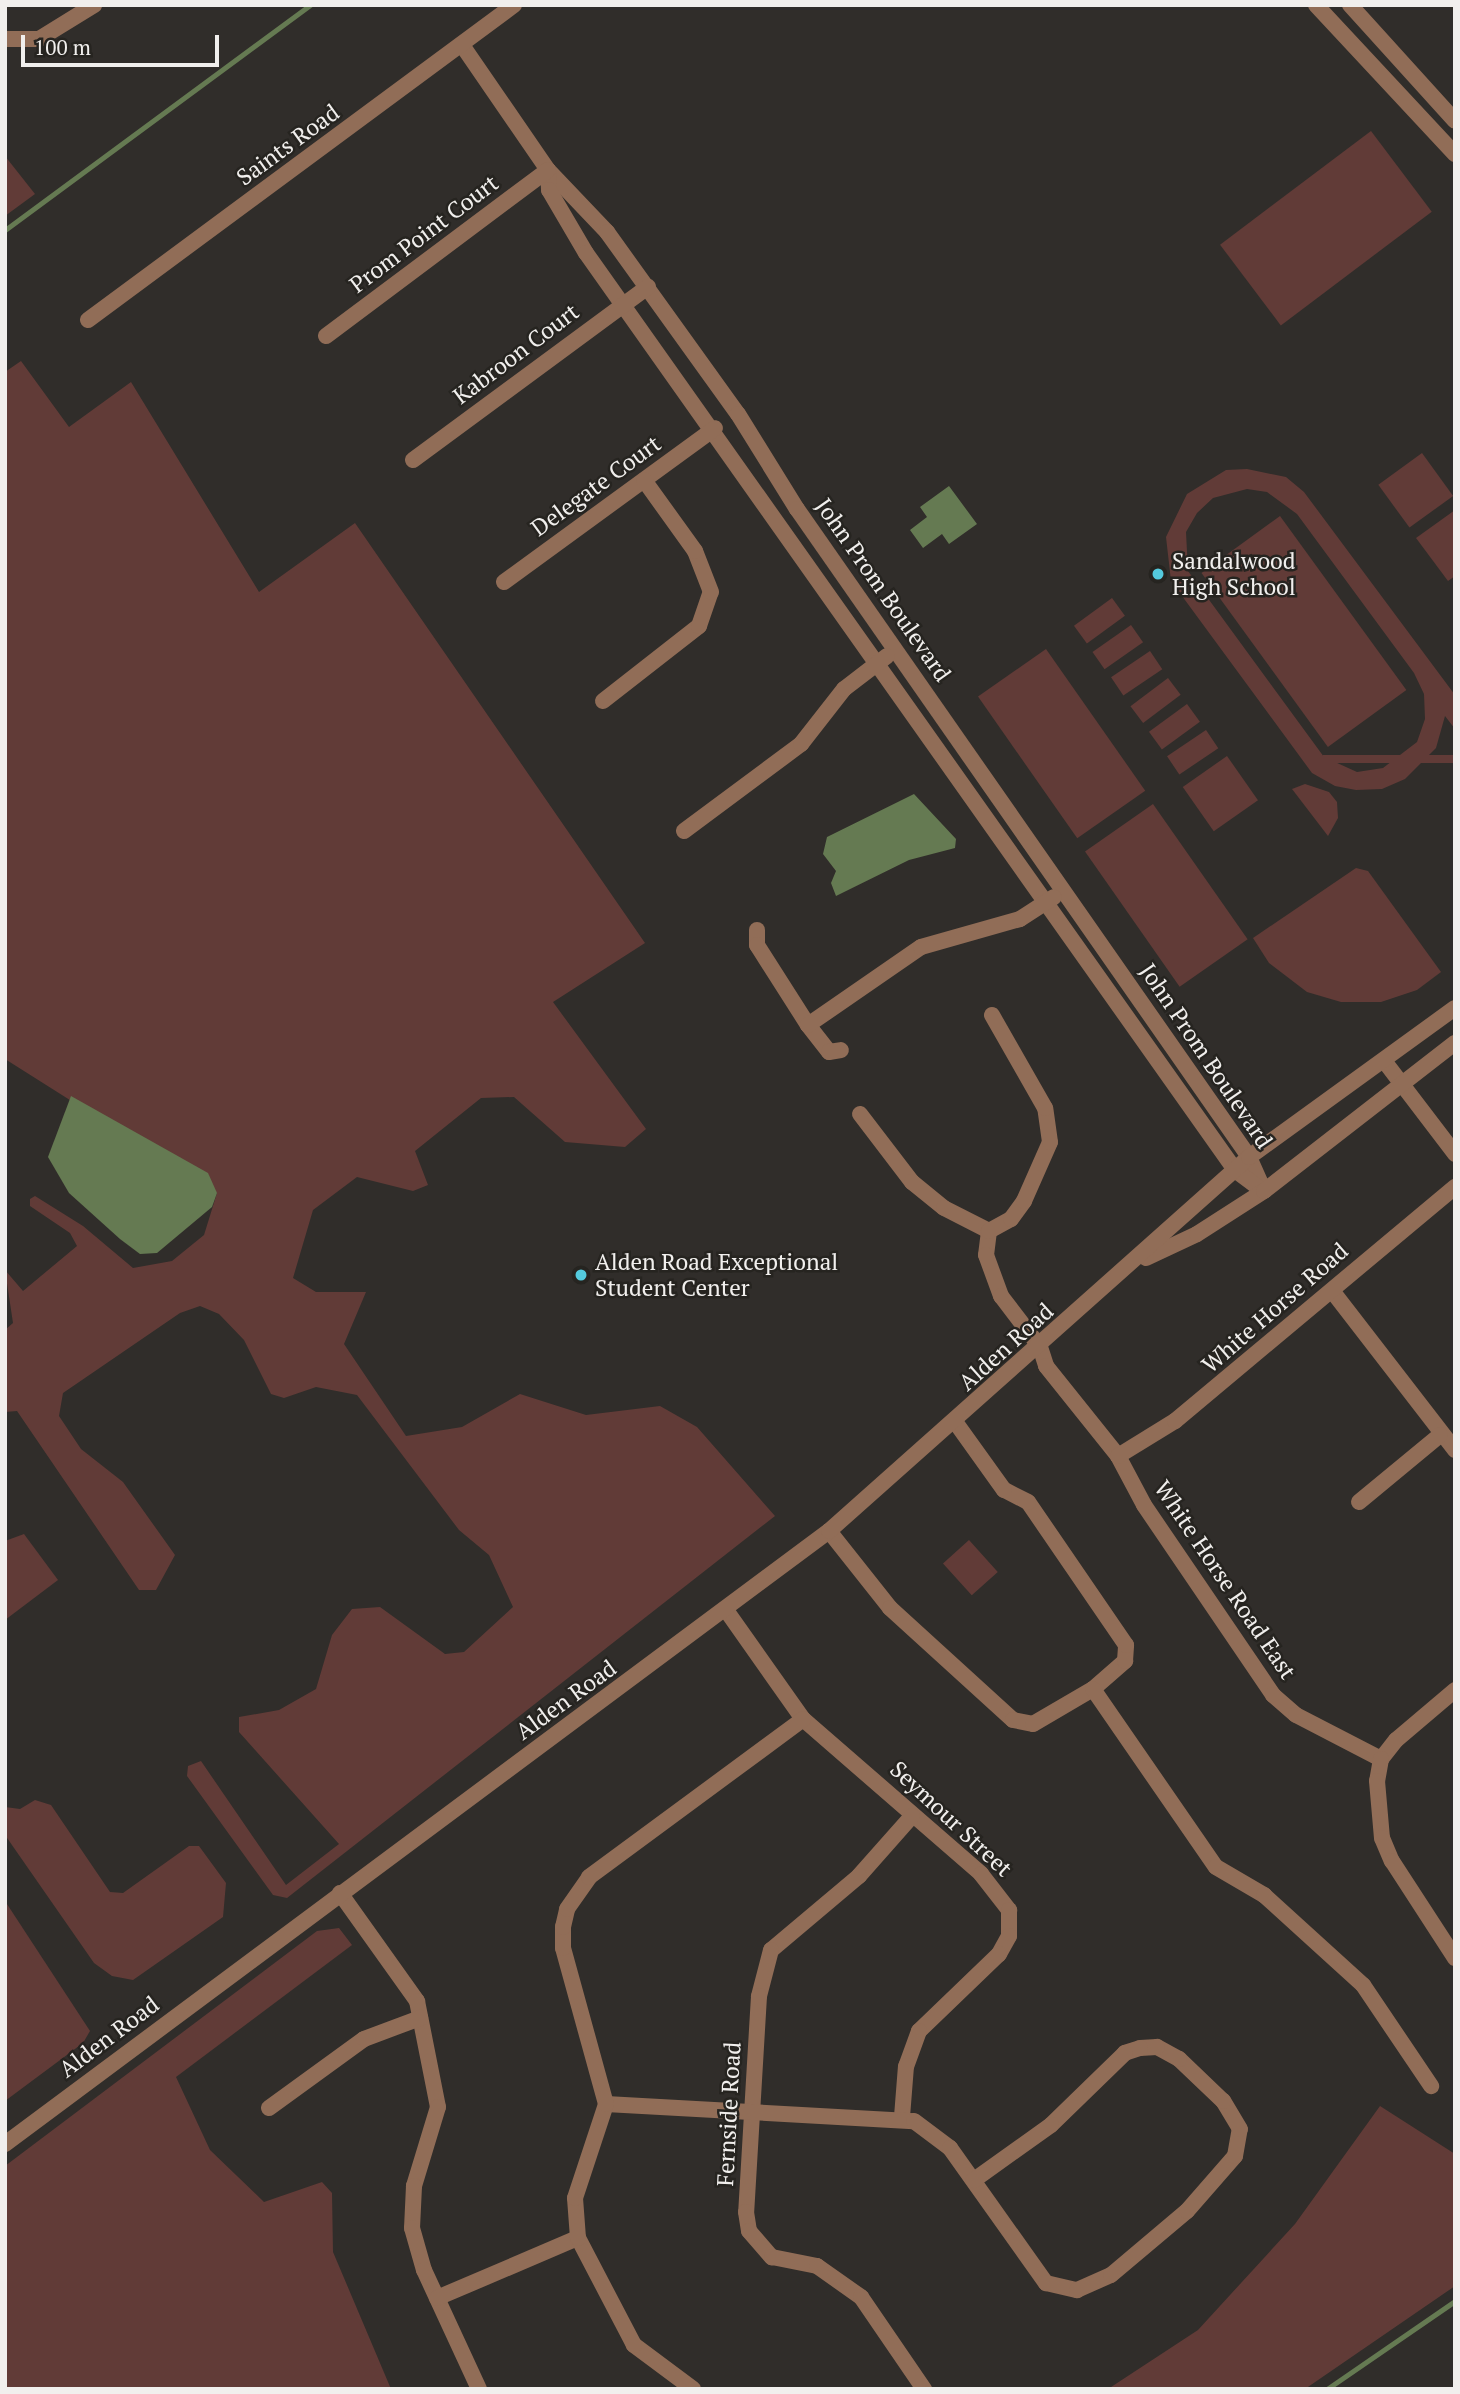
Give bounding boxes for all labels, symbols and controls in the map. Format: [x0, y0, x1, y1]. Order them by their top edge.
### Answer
scale bar [24, 21, 222, 65]
text: 100 m [34, 33, 91, 61]
street label: Saints Road [231, 99, 345, 191]
street label: Prom Point Court [344, 169, 504, 299]
street label: Kabroon Court [448, 298, 584, 410]
street label: Delegate Court [526, 430, 666, 542]
street label: John Prom Boulevard [809, 493, 957, 687]
place label: Sandalwood High School [1172, 547, 1296, 601]
marker: Sandalwood High School [1150, 566, 1166, 582]
street label: John Prom Boulevard [1134, 958, 1278, 1154]
street label: White Horse Road [1196, 1237, 1354, 1379]
place label: Alden Road Exceptional Student Center [595, 1248, 838, 1302]
marker: Alden Road Exceptional Student Center [573, 1267, 589, 1283]
street label: Alden Road [953, 1297, 1059, 1397]
street label: White Horse Road East [1148, 1476, 1302, 1684]
street label: Alden Road [510, 1654, 622, 1746]
street label: Seymour Street [884, 1755, 1018, 1883]
street label: Alden Road [54, 1991, 164, 2083]
street label: Fernside Road [711, 2041, 747, 2187]

